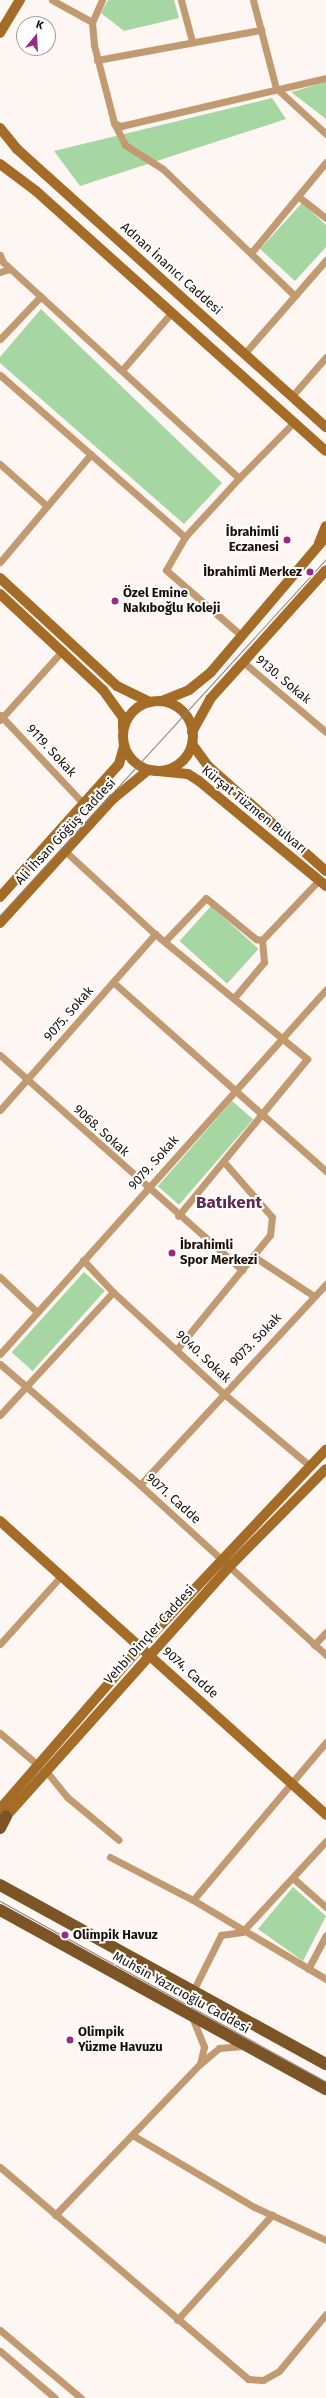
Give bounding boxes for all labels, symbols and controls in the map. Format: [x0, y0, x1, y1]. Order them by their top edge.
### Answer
north arrow [16, 16, 56, 56]
text: K [34, 18, 45, 32]
street label: Adnan İnanıcı Caddesi [117, 219, 225, 319]
place label: İbrahimli Eczanesi [226, 525, 279, 556]
marker: İbrahimli Eczanesi [282, 535, 292, 545]
place label: İbrahimli Merkez [203, 564, 302, 580]
marker: İbrahimli Merkez [305, 567, 315, 577]
place label: Özel Emine Nakıboğlu Koleji [123, 586, 220, 617]
marker: Özel Emine Nakıboğlu Koleji [110, 596, 120, 606]
street label: 9130. Sokak [252, 652, 314, 708]
street label: 9119. Sokak [23, 722, 79, 780]
street label: Kürşat Tüzmen Bulvarı [198, 763, 310, 857]
street label: Ali İhsan Göğüş Caddesi [13, 775, 119, 889]
street label: 9075. Sokak [41, 983, 97, 1045]
street label: 9068. Sokak [70, 1102, 132, 1160]
street label: 9079. Sokak [126, 1133, 182, 1193]
district label: Batıkent [196, 1193, 262, 1213]
place label: İbrahimli Spor Merkezi [180, 1238, 257, 1269]
marker: İbrahimli Spor Merkezi [167, 1248, 177, 1258]
street label: 9073. Sokak [227, 1310, 285, 1370]
street label: 9040. Sokak [172, 1328, 234, 1386]
street label: 9071. Cadde [142, 1470, 204, 1528]
street label: Vehbi Dinçler Caddesi [101, 1582, 199, 1688]
street label: 9074. Cadde [159, 1644, 221, 1702]
place label: Olimpik Havuz [73, 1927, 158, 1943]
marker: Olimpik Havuz [60, 1930, 70, 1940]
street label: Muhsin Yazıcıoğlu Caddesi [110, 1949, 252, 2037]
place label: Olimpik Yüzme Havuzu [78, 2025, 163, 2056]
marker: Olimpik Yüzme Havuzu [65, 2035, 75, 2045]

